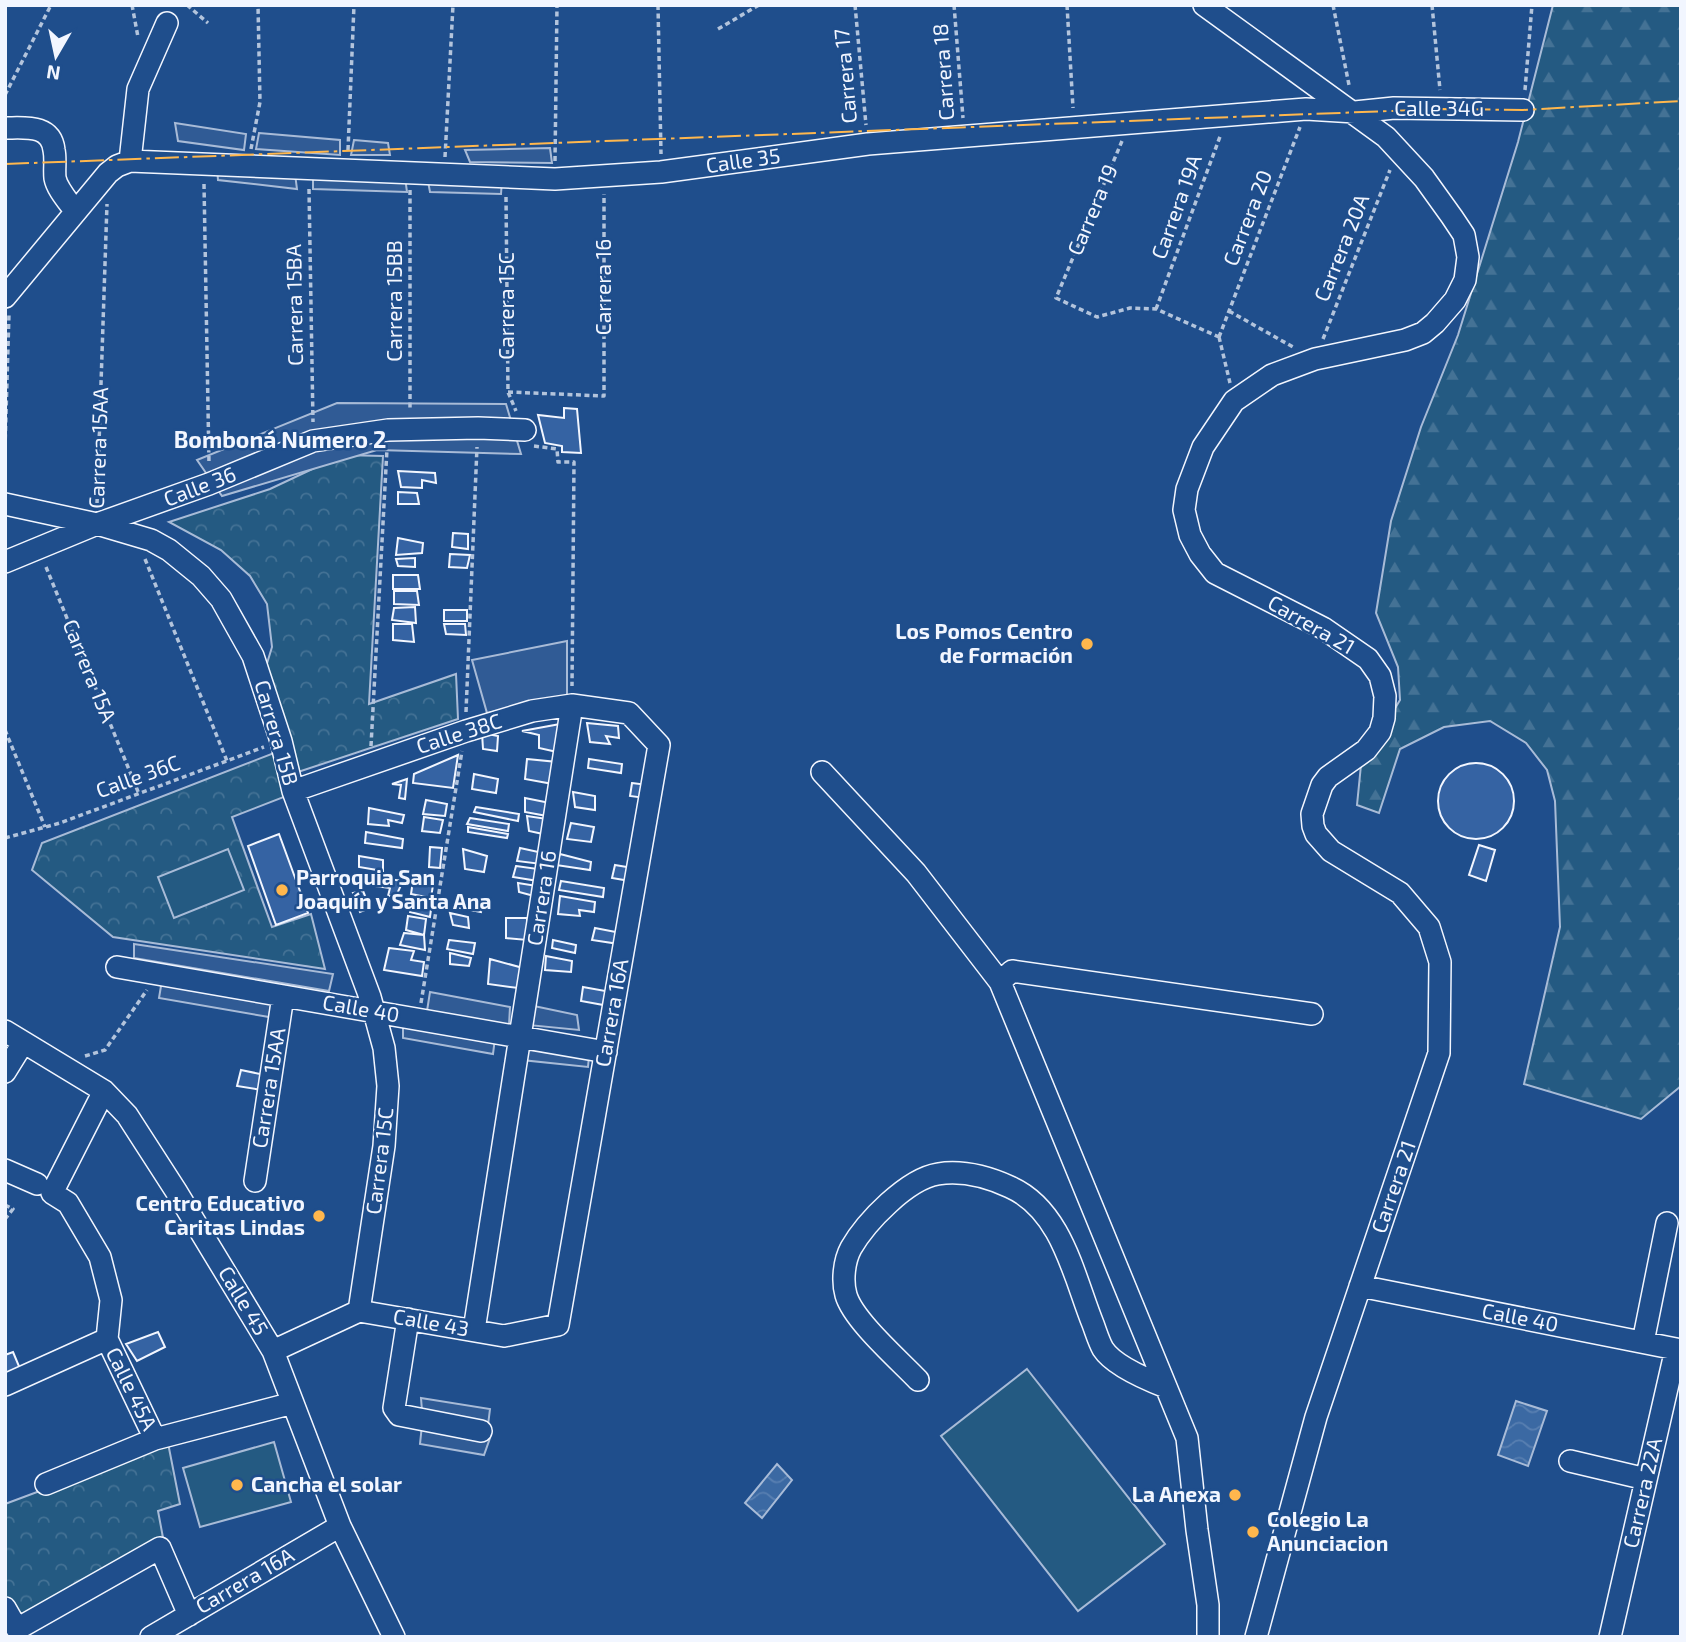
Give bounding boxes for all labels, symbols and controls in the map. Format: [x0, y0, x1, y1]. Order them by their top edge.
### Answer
north arrow [21, 21, 91, 91]
street label: Carrera 18 [927, 23, 958, 121]
street label: Carrera 17 [828, 27, 861, 125]
text: N [45, 61, 62, 86]
street label: Calle 34G [1394, 95, 1484, 120]
street label: Calle 35 [704, 142, 782, 177]
street label: Carrera 19A [1145, 151, 1206, 262]
street label: Carrera 19 [1061, 160, 1122, 259]
street label: Carrera 20 [1217, 166, 1276, 269]
street label: Carrera 20A [1308, 190, 1373, 305]
street label: Carrera 16 [590, 239, 615, 335]
street label: Carrera 15BB [381, 240, 406, 362]
street label: Carrera 15BA [280, 244, 307, 366]
street label: Carrera 15C [493, 252, 518, 360]
street label: Carrera 15AA [83, 387, 112, 509]
district label: Bomboná Numero 2 [174, 425, 386, 453]
street label: Calle 36 [160, 460, 239, 511]
street label: Carrera 21 [1264, 589, 1360, 659]
street label: Carrera 15A [58, 615, 122, 725]
place label: Los Pomos Centro de Formación [895, 618, 1073, 667]
marker: Los Pomos Centro de Formación [1079, 636, 1095, 652]
street label: Carrera 15B [250, 677, 304, 788]
street label: Calle 38C [413, 707, 504, 758]
street label: Calle 36C [92, 749, 183, 802]
street label: Carrera 16 [521, 848, 560, 947]
place label: Parroquia San Joaquín y Santa Ana [296, 864, 491, 914]
marker: Parroquia San Joaquín y Santa Ana [274, 882, 290, 898]
street label: Carrera 16A [589, 957, 632, 1069]
street label: Calle 40 [321, 988, 402, 1027]
street label: Carrera 15AA [246, 1026, 289, 1150]
street label: Carrera 15C [360, 1106, 397, 1216]
street label: Carrera 21 [1365, 1137, 1420, 1236]
place label: Centro Educativo Caritas Lindas [136, 1190, 305, 1239]
marker: Centro Educativo Caritas Lindas [311, 1208, 327, 1224]
street label: Calle 45 [214, 1261, 275, 1339]
street label: Calle 40 [1480, 1297, 1561, 1336]
street label: Calle 43 [391, 1303, 471, 1340]
street label: Calle 45A [102, 1343, 163, 1434]
street label: Carrera 22A [1617, 1435, 1666, 1550]
place label: Cancha el solar [251, 1471, 402, 1496]
marker: Cancha el solar [229, 1477, 245, 1493]
place label: La Anexa [1132, 1481, 1221, 1506]
marker: La Anexa [1227, 1487, 1243, 1503]
place label: Colegio La Anunciacion [1267, 1506, 1388, 1555]
marker: Colegio La Anunciacion [1245, 1524, 1261, 1540]
street label: Carrera 16A [191, 1542, 298, 1618]

